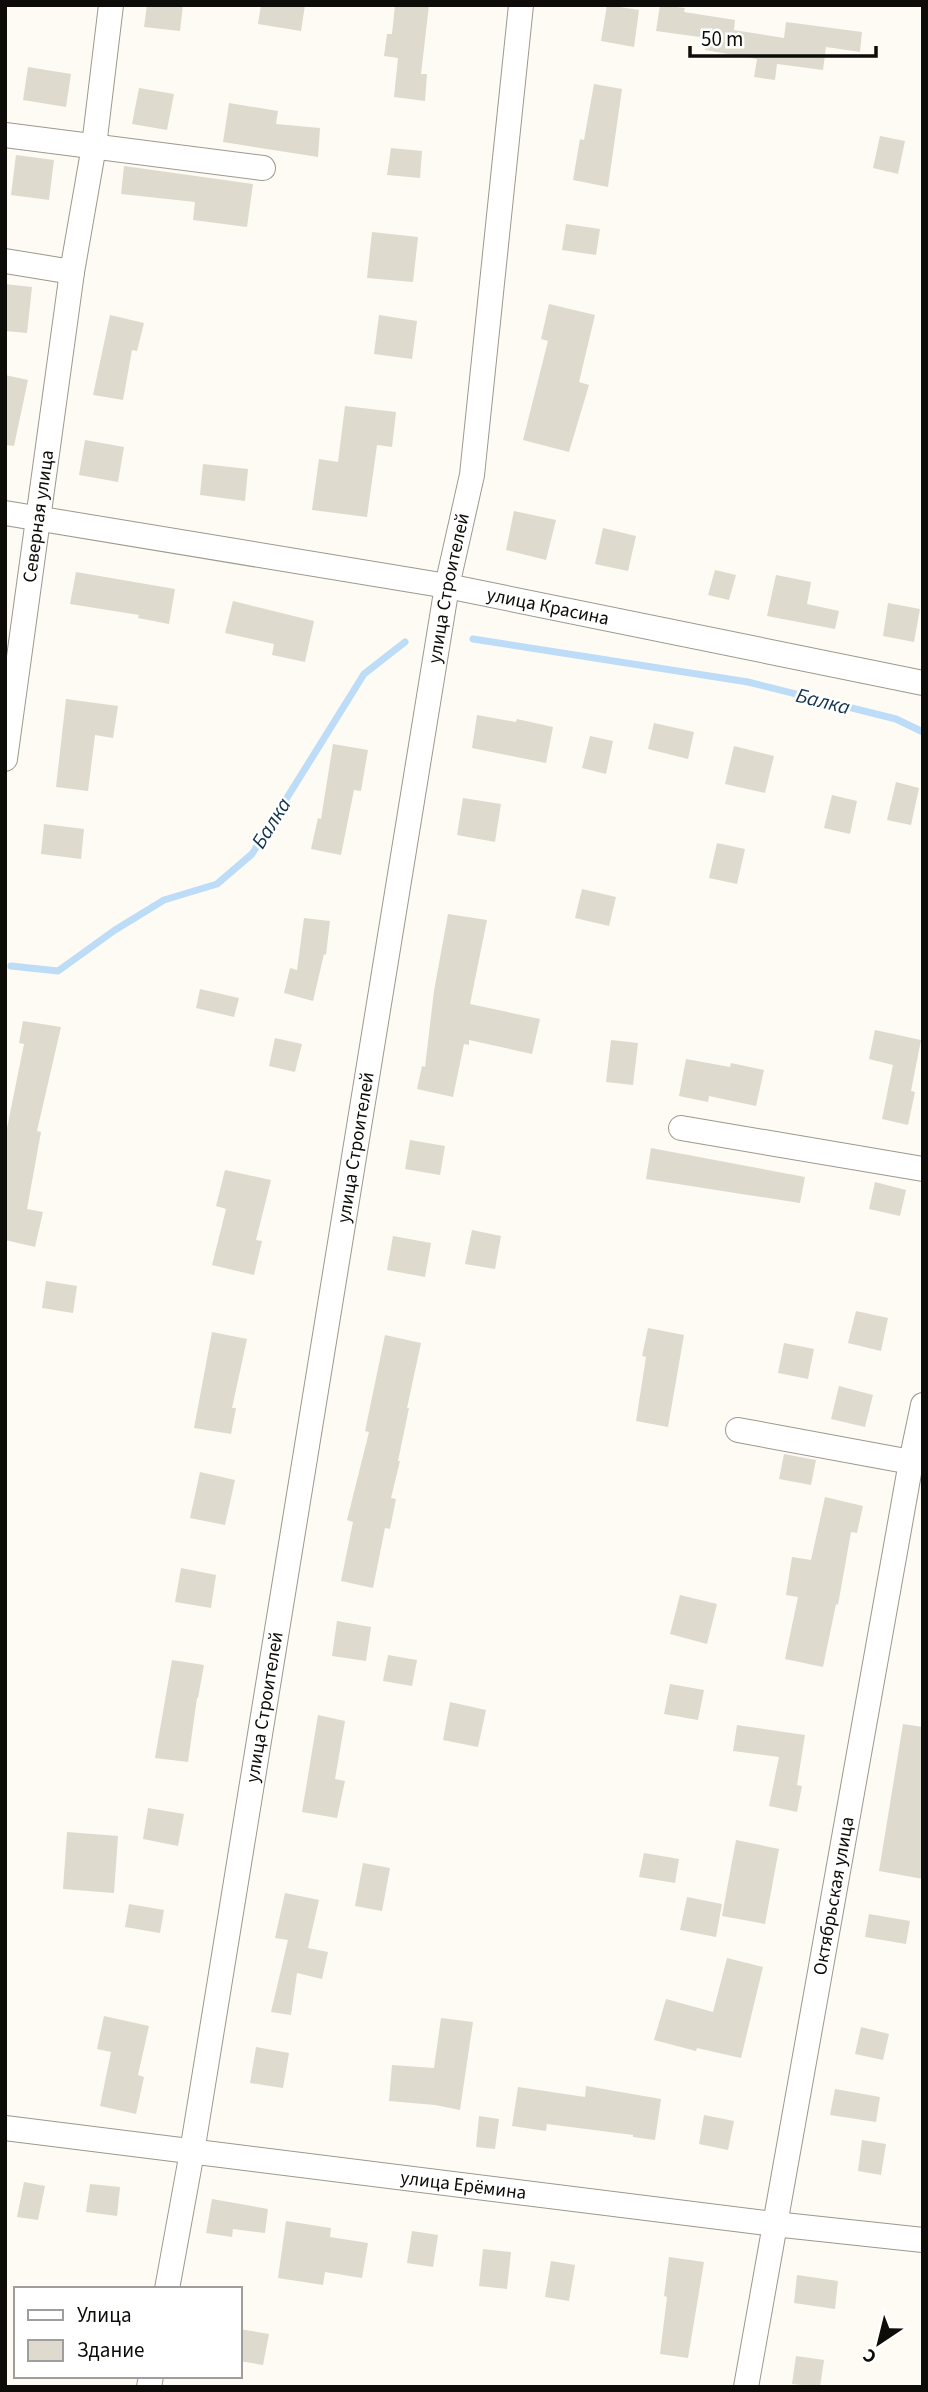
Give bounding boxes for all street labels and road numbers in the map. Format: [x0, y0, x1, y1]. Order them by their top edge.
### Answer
street label: Северная улица [16, 448, 61, 584]
street label: улица Строителей [421, 510, 477, 665]
street label: улица Красина [484, 581, 611, 632]
street label: улица Строителей [330, 1070, 381, 1225]
street label: улица Строителей [239, 1630, 290, 1785]
street label: Октябрьская улица [806, 1814, 861, 1977]
street label: улица Ерёмина [399, 2164, 528, 2206]

